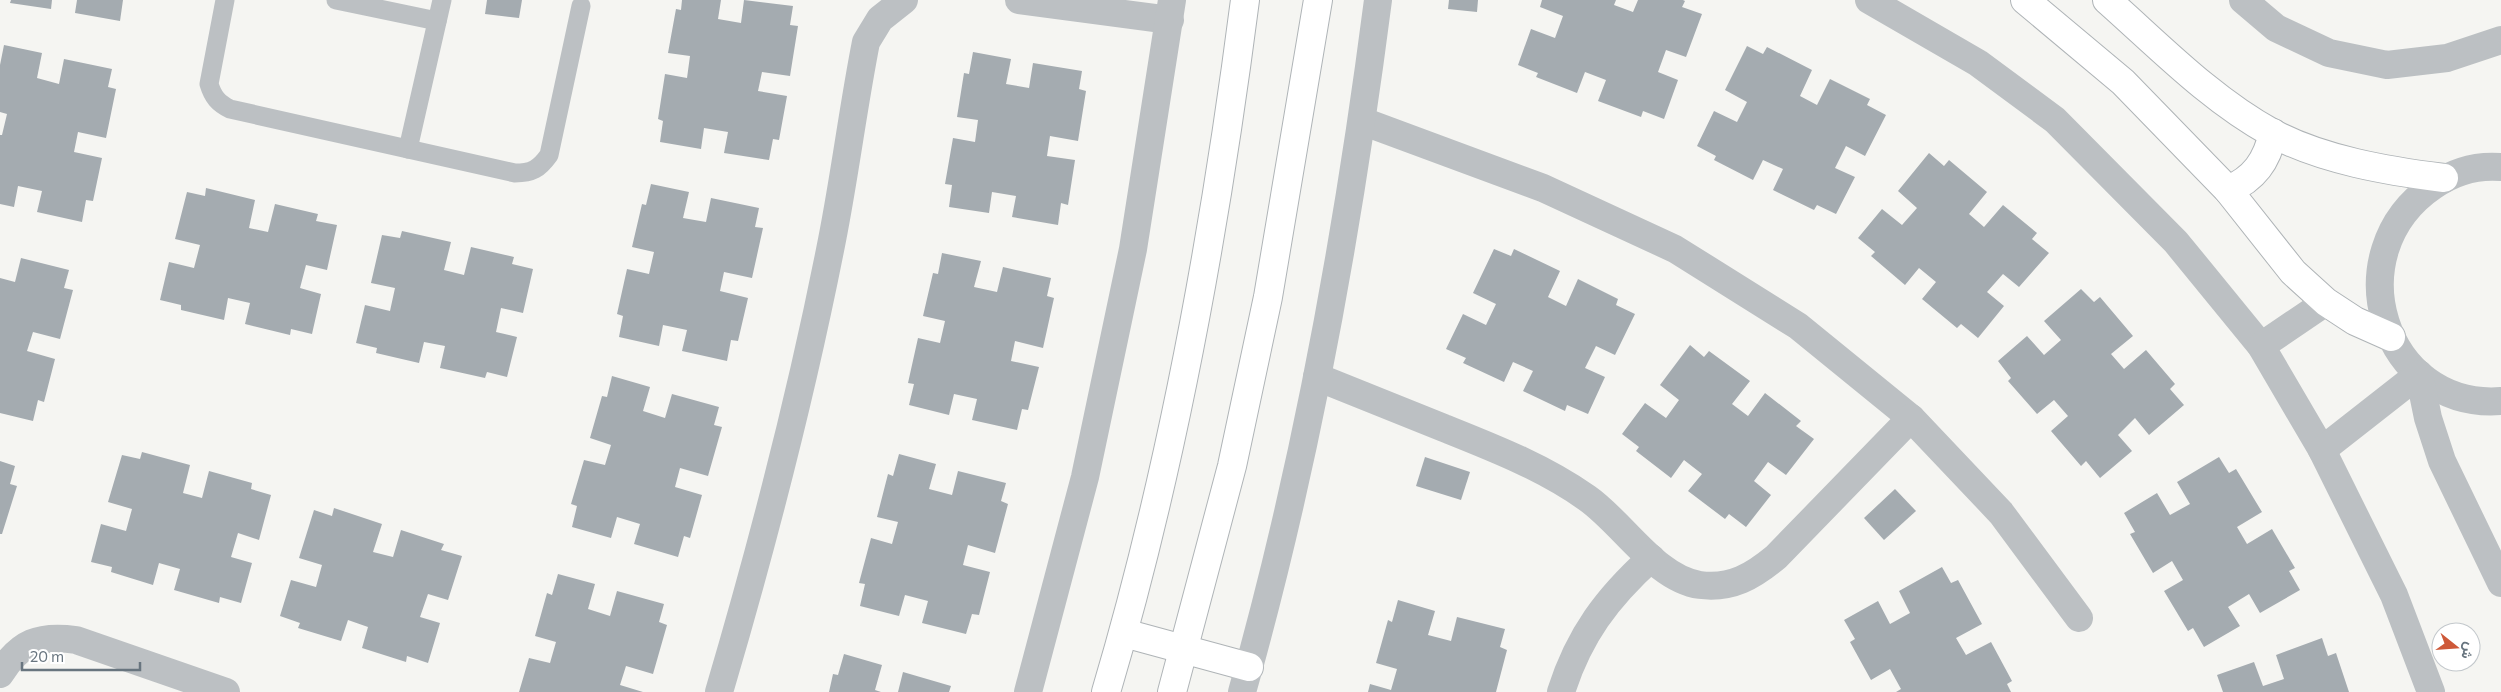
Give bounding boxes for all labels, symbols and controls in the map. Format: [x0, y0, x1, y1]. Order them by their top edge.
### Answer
north arrow [2431, 622, 2481, 672]
scale bar [22, 640, 140, 672]
text: ش [2457, 640, 2479, 662]
text: 20 m [30, 647, 64, 665]

